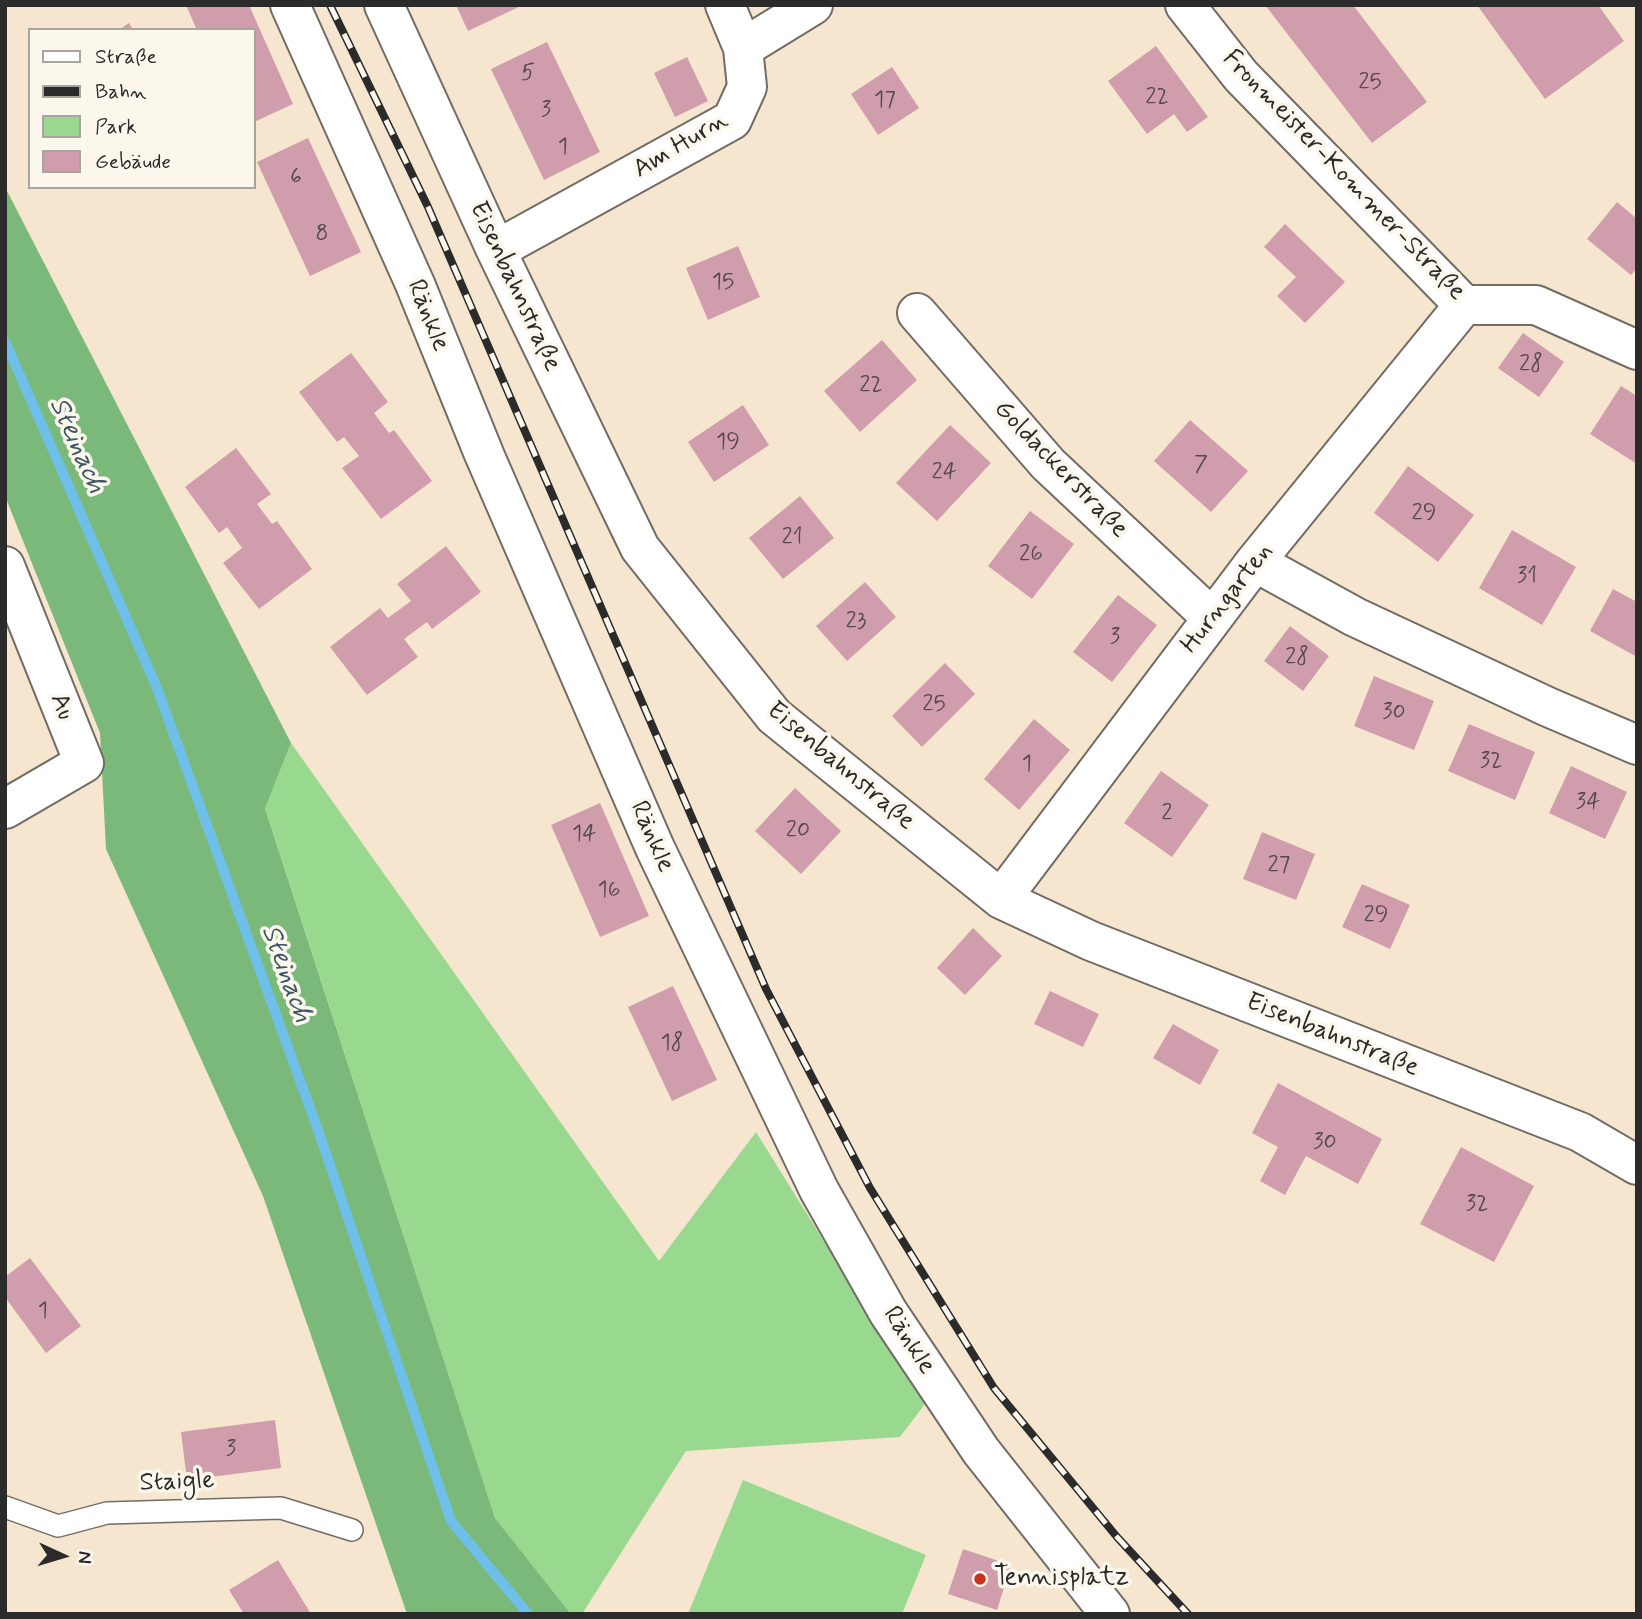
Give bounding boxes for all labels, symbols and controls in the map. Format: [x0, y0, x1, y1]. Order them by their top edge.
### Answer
legend [28, 28, 256, 189]
text: Straße [95, 43, 157, 71]
street label: Fronmeister-Kommer-Straße [1215, 44, 1471, 308]
house number: 5 [521, 60, 535, 88]
house number: 25 [1358, 69, 1382, 97]
text: Bahn [95, 78, 147, 106]
house number: 22 [1145, 84, 1169, 112]
house number: 17 [874, 87, 896, 115]
house number: 3 [541, 97, 551, 125]
street label: Am Hurn [628, 106, 734, 186]
text: Park [95, 113, 137, 141]
house number: 1 [558, 134, 568, 162]
text: Gebäude [95, 148, 171, 176]
house number: 6 [290, 164, 302, 192]
street label: Eisenbahnstraße [461, 197, 567, 377]
house number: 8 [316, 221, 328, 249]
house number: 15 [712, 269, 734, 297]
street label: Ränkle [399, 276, 455, 356]
house number: 28 [1519, 351, 1543, 379]
house number: 22 [859, 372, 883, 400]
water label: Steinach [40, 393, 112, 499]
street label: Goldackerstraße [986, 394, 1134, 546]
house number: 19 [716, 429, 740, 457]
house number: 7 [1194, 452, 1208, 480]
house number: 24 [931, 459, 957, 487]
house number: 29 [1412, 500, 1436, 528]
house number: 21 [781, 524, 803, 552]
street label: Hurngarten [1175, 537, 1281, 661]
house number: 26 [1019, 541, 1043, 569]
house number: 31 [1517, 563, 1537, 591]
house number: 23 [846, 608, 866, 636]
house number: 3 [1110, 624, 1120, 652]
house number: 28 [1285, 644, 1309, 672]
street label: Au [42, 689, 80, 725]
house number: 25 [922, 691, 946, 719]
street label: Eisenbahnstraße [760, 696, 920, 838]
house number: 30 [1382, 699, 1406, 727]
house number: 32 [1480, 748, 1502, 776]
house number: 1 [1022, 751, 1032, 779]
house number: 34 [1576, 789, 1600, 817]
street label: Ränkle [622, 797, 680, 877]
house number: 2 [1161, 800, 1173, 828]
house number: 20 [786, 817, 810, 845]
house number: 14 [572, 821, 596, 849]
house number: 27 [1268, 852, 1290, 880]
house number: 16 [598, 877, 620, 905]
house number: 29 [1364, 902, 1388, 930]
water label: Steinach [252, 921, 318, 1027]
street label: Eisenbahnstraße [1241, 987, 1423, 1085]
house number: 18 [661, 1030, 683, 1058]
house number: 30 [1313, 1129, 1337, 1157]
house number: 32 [1466, 1191, 1488, 1219]
house number: 1 [38, 1298, 48, 1326]
street label: Ränkle [875, 1301, 941, 1381]
house number: 3 [226, 1436, 236, 1464]
street label: Staigle [139, 1466, 215, 1500]
north arrow [28, 1521, 98, 1591]
text: N [72, 1550, 97, 1565]
place label: Tennisplatz [994, 1563, 1129, 1595]
marker: Tennisplatz [972, 1571, 988, 1587]

